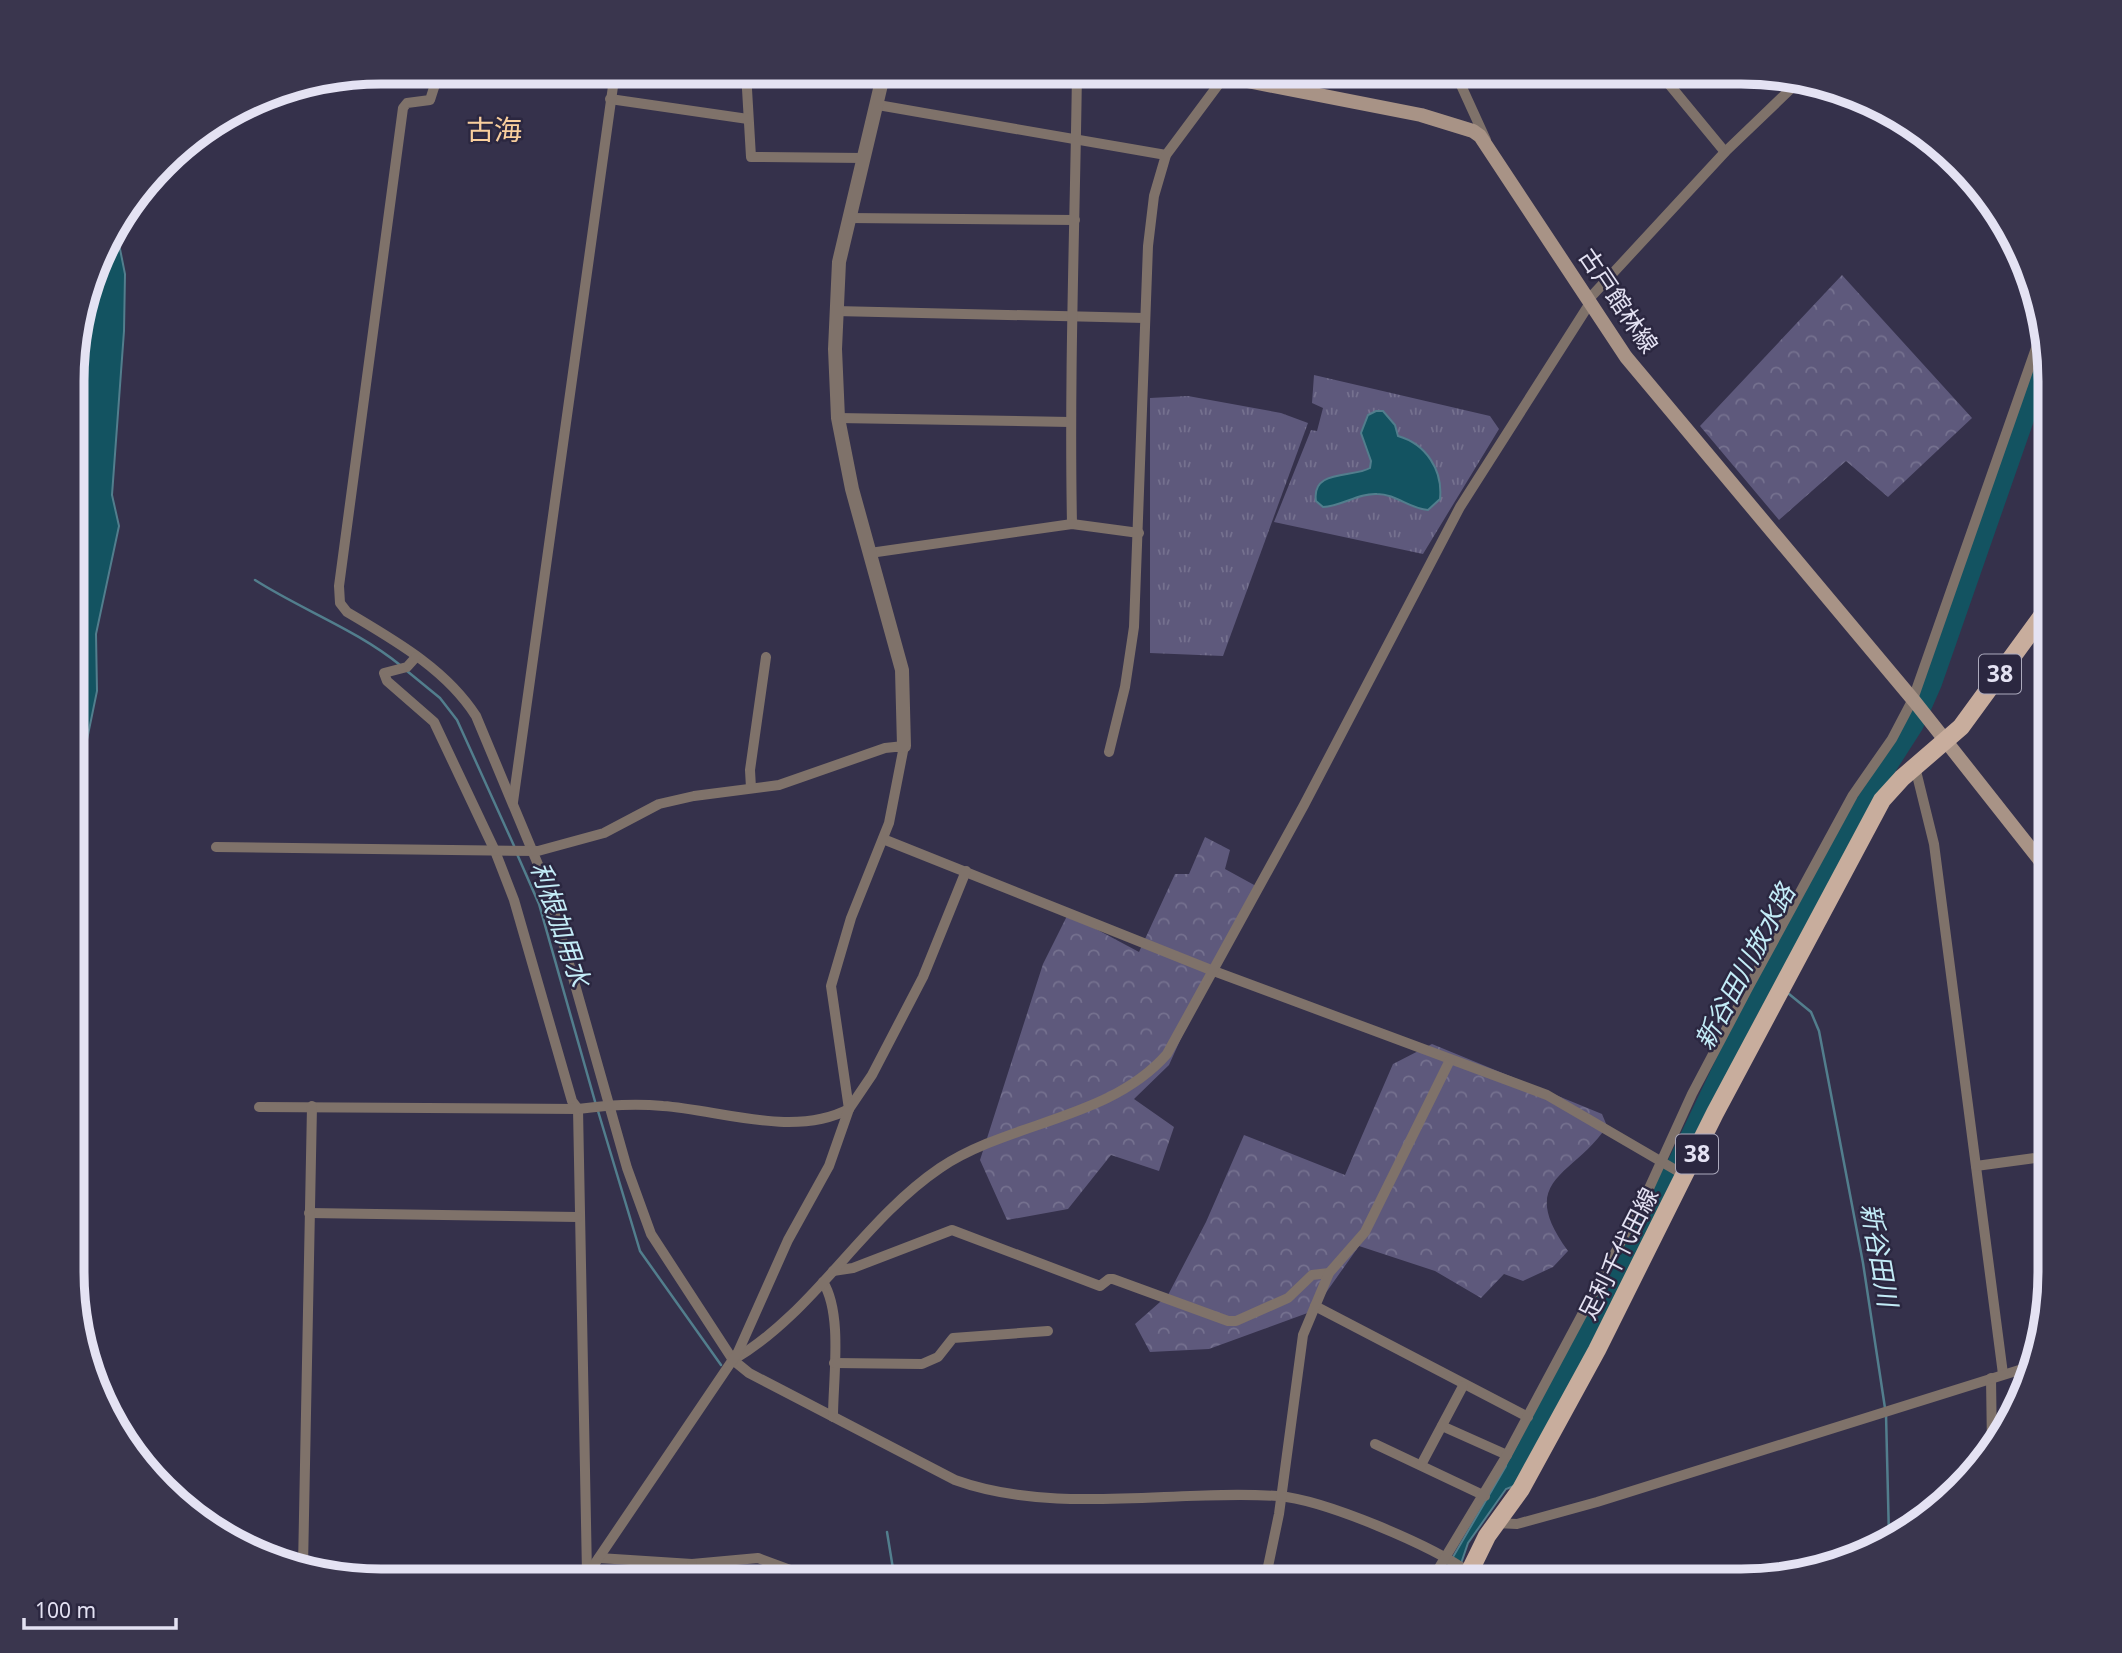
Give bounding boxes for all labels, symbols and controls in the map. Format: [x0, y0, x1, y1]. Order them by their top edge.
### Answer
district label: 古海 [466, 110, 522, 148]
street label: 古戸館林線 [1572, 241, 1666, 359]
road number: 38 [1979, 654, 2021, 694]
water label: 利根加用水 [523, 856, 600, 994]
water label: 新谷田川放水路 [1685, 876, 1804, 1055]
road number: 38 [1676, 1134, 1718, 1174]
street label: 足利千代田線 [1570, 1182, 1665, 1325]
water label: 新谷田川 [1853, 1200, 1907, 1312]
scale bar [24, 1586, 177, 1630]
text: 100 m [35, 1596, 96, 1624]

